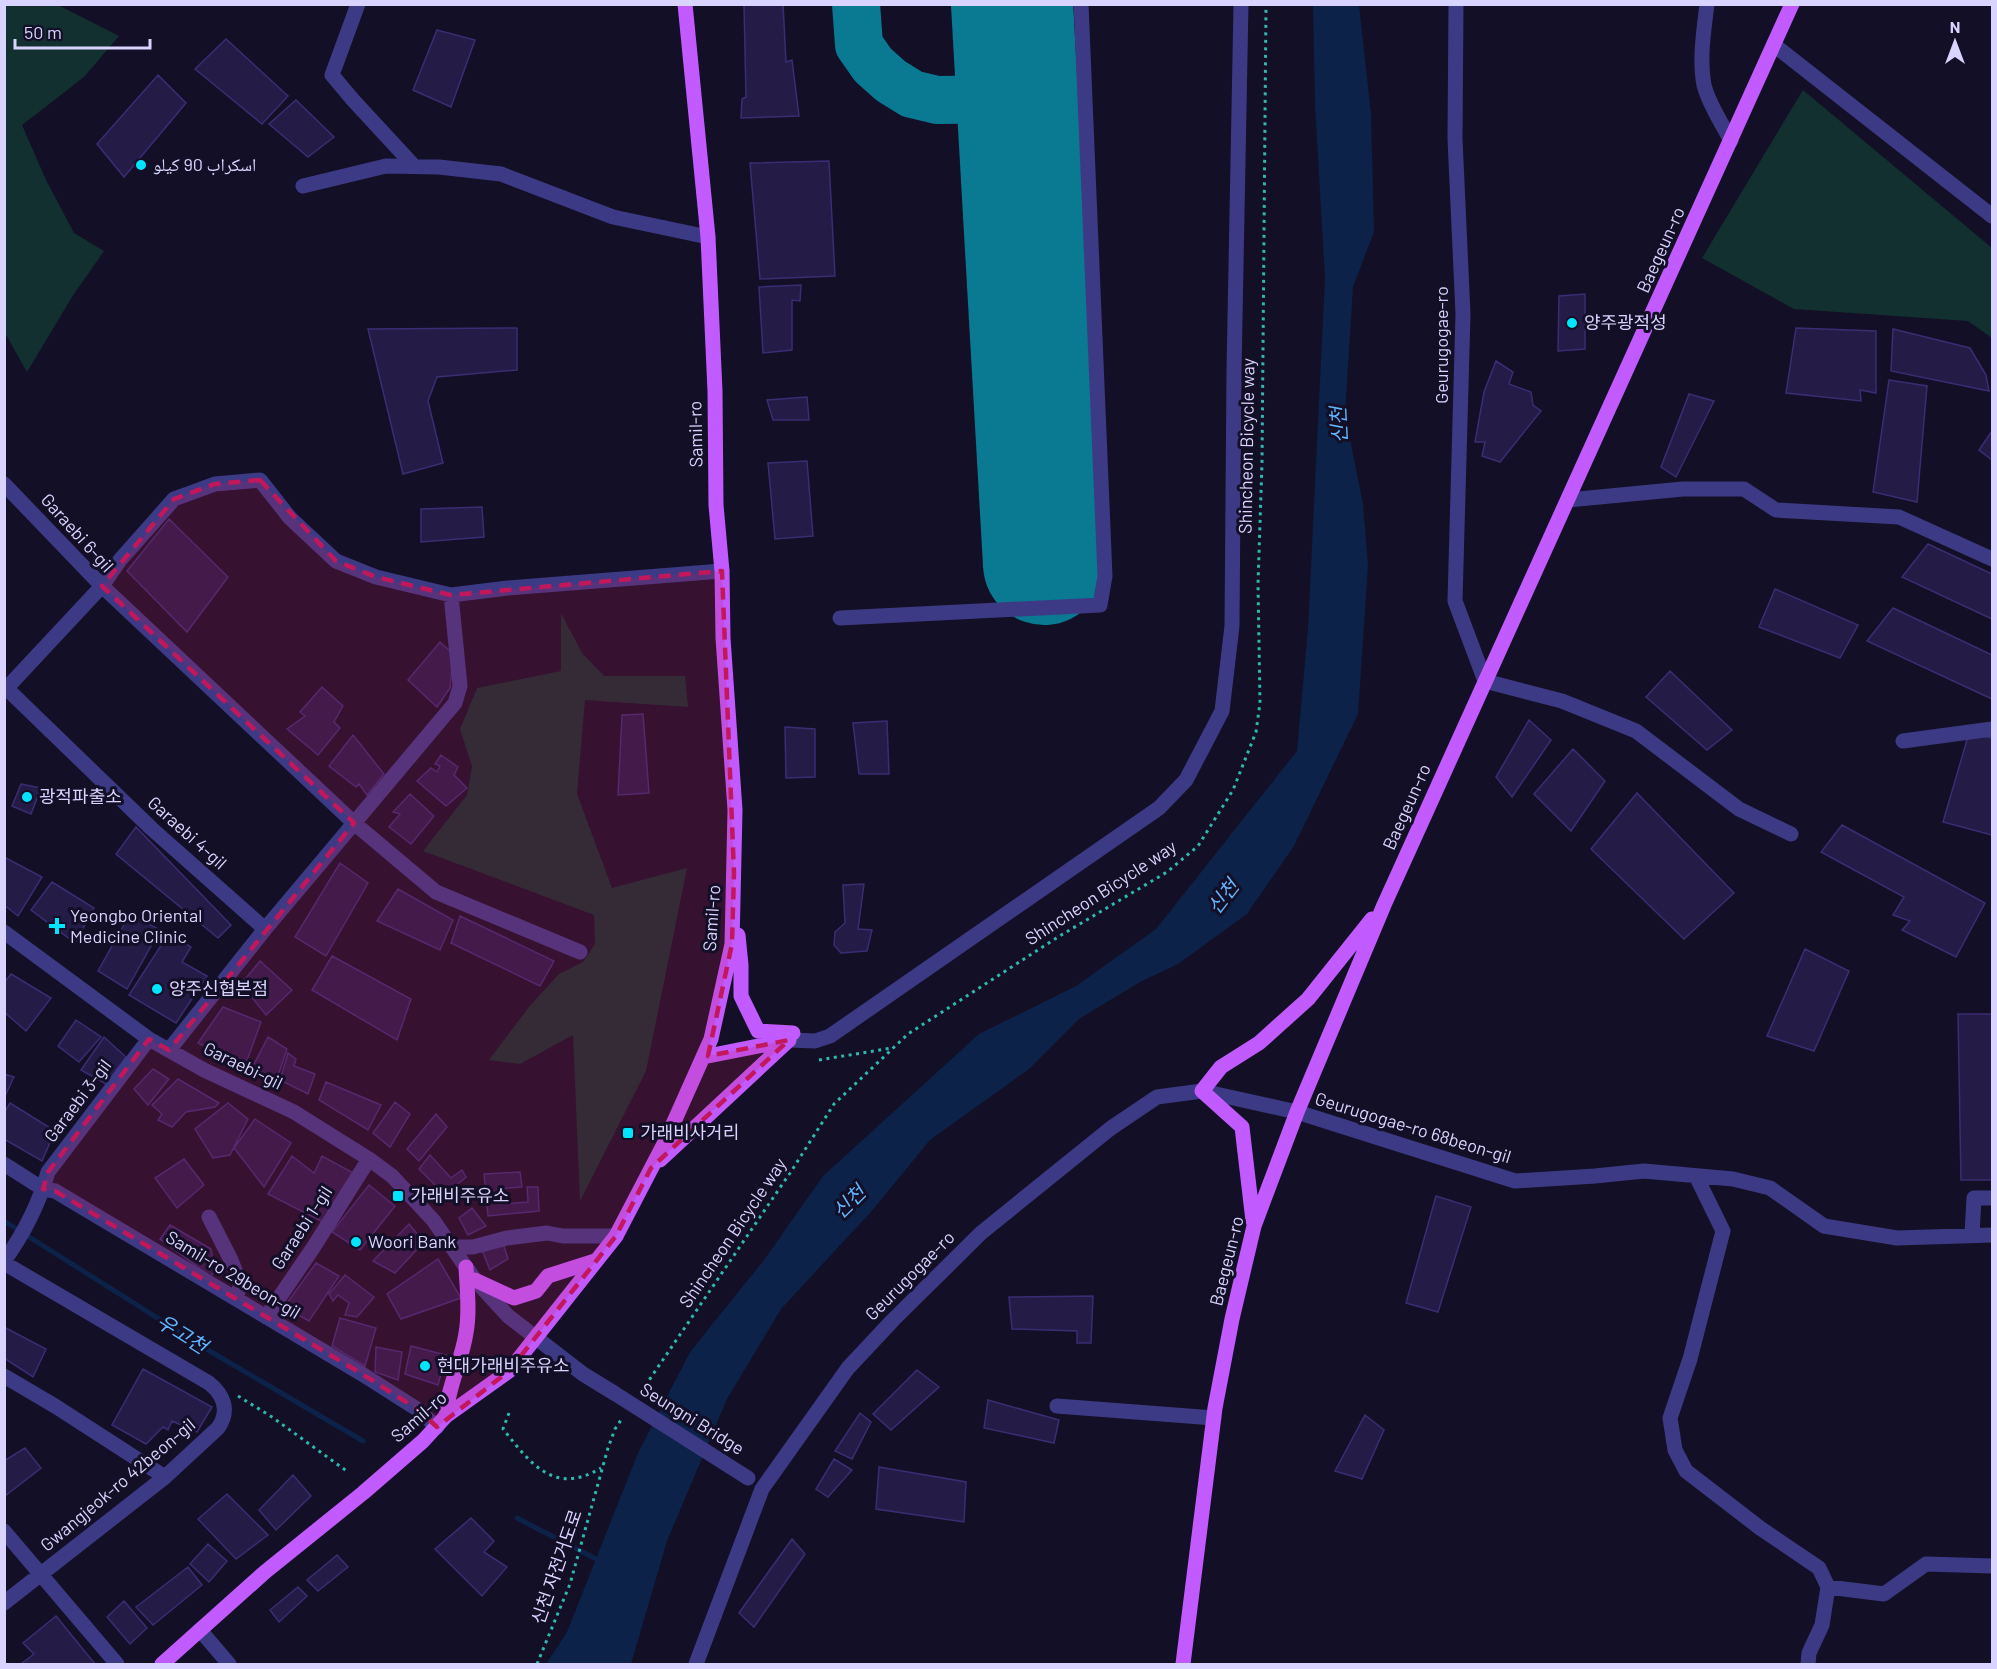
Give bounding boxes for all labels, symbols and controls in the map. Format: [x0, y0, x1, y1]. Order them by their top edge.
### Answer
scale bar [15, 12, 150, 50]
north arrow [1925, 12, 1985, 72]
text: N [1950, 17, 1960, 36]
text: 50 m [24, 21, 62, 43]
place label: اسكراب 90 كيلو [153, 153, 256, 176]
marker: اسكراب 90 كيلو [134, 158, 148, 172]
street label: Baegeun-ro [1631, 203, 1689, 296]
street label: Geurugogae-ro [1430, 286, 1452, 404]
place label: 양주광적성 [1584, 311, 1667, 333]
marker: 양주광적성 [1565, 316, 1579, 330]
street label: Shincheon Bicycle way [1233, 358, 1259, 534]
street label: Samil-ro [683, 401, 707, 468]
water label: 신천 [1325, 403, 1351, 444]
street label: Garaebi 6-gil [37, 488, 119, 576]
street label: Baegeun-ro [1377, 760, 1435, 853]
place label: 광적파출소 [39, 785, 122, 807]
marker: 광적파출소 [20, 790, 34, 804]
street label: Garaebi 4-gil [144, 791, 232, 873]
street label: Shincheon Bicycle way [1021, 835, 1180, 949]
water label: 신천 [1201, 872, 1245, 918]
street label: Samil-ro [698, 884, 724, 952]
place label: Yeongbo Oriental Medicine Clinic [70, 904, 202, 947]
marker: Yeongbo Oriental Medicine Clinic [48, 917, 66, 935]
place label: 양주신협본점 [169, 977, 268, 999]
marker: 양주신협본점 [150, 982, 164, 996]
street label: Garaebi-gil [200, 1037, 287, 1094]
street label: Garaebi 3-gil [39, 1055, 116, 1146]
street label: Geurugogae-ro 68beon-gil [1312, 1087, 1514, 1167]
place label: 가래비사거리 [640, 1121, 739, 1143]
marker: 가래비사거리 [621, 1126, 635, 1140]
street label: Shincheon Bicycle way [674, 1153, 791, 1312]
water label: 신천 [827, 1178, 872, 1223]
street label: Garaebi 1-gil [266, 1182, 336, 1273]
place label: 가래비주유소 [410, 1184, 509, 1206]
marker: 가래비주유소 [391, 1189, 405, 1203]
street label: Baegeun-ro [1204, 1214, 1248, 1308]
street label: Samil-ro 29beon-gil [162, 1225, 305, 1323]
street label: Geurugogae-ro [860, 1226, 959, 1325]
place label: Woori Bank [368, 1230, 456, 1252]
marker: Woori Bank [349, 1235, 363, 1249]
water label: 우고천 [153, 1308, 214, 1359]
place label: 현대가래비주유소 [437, 1354, 569, 1376]
marker: 현대가래비주유소 [418, 1359, 432, 1373]
street label: Seungni Bridge [636, 1377, 749, 1459]
street label: Samil-ro [386, 1386, 451, 1446]
street label: Gwangjeok-ro 42beon-gil [35, 1413, 199, 1555]
street label: 신천 자전거도로 [526, 1507, 586, 1627]

